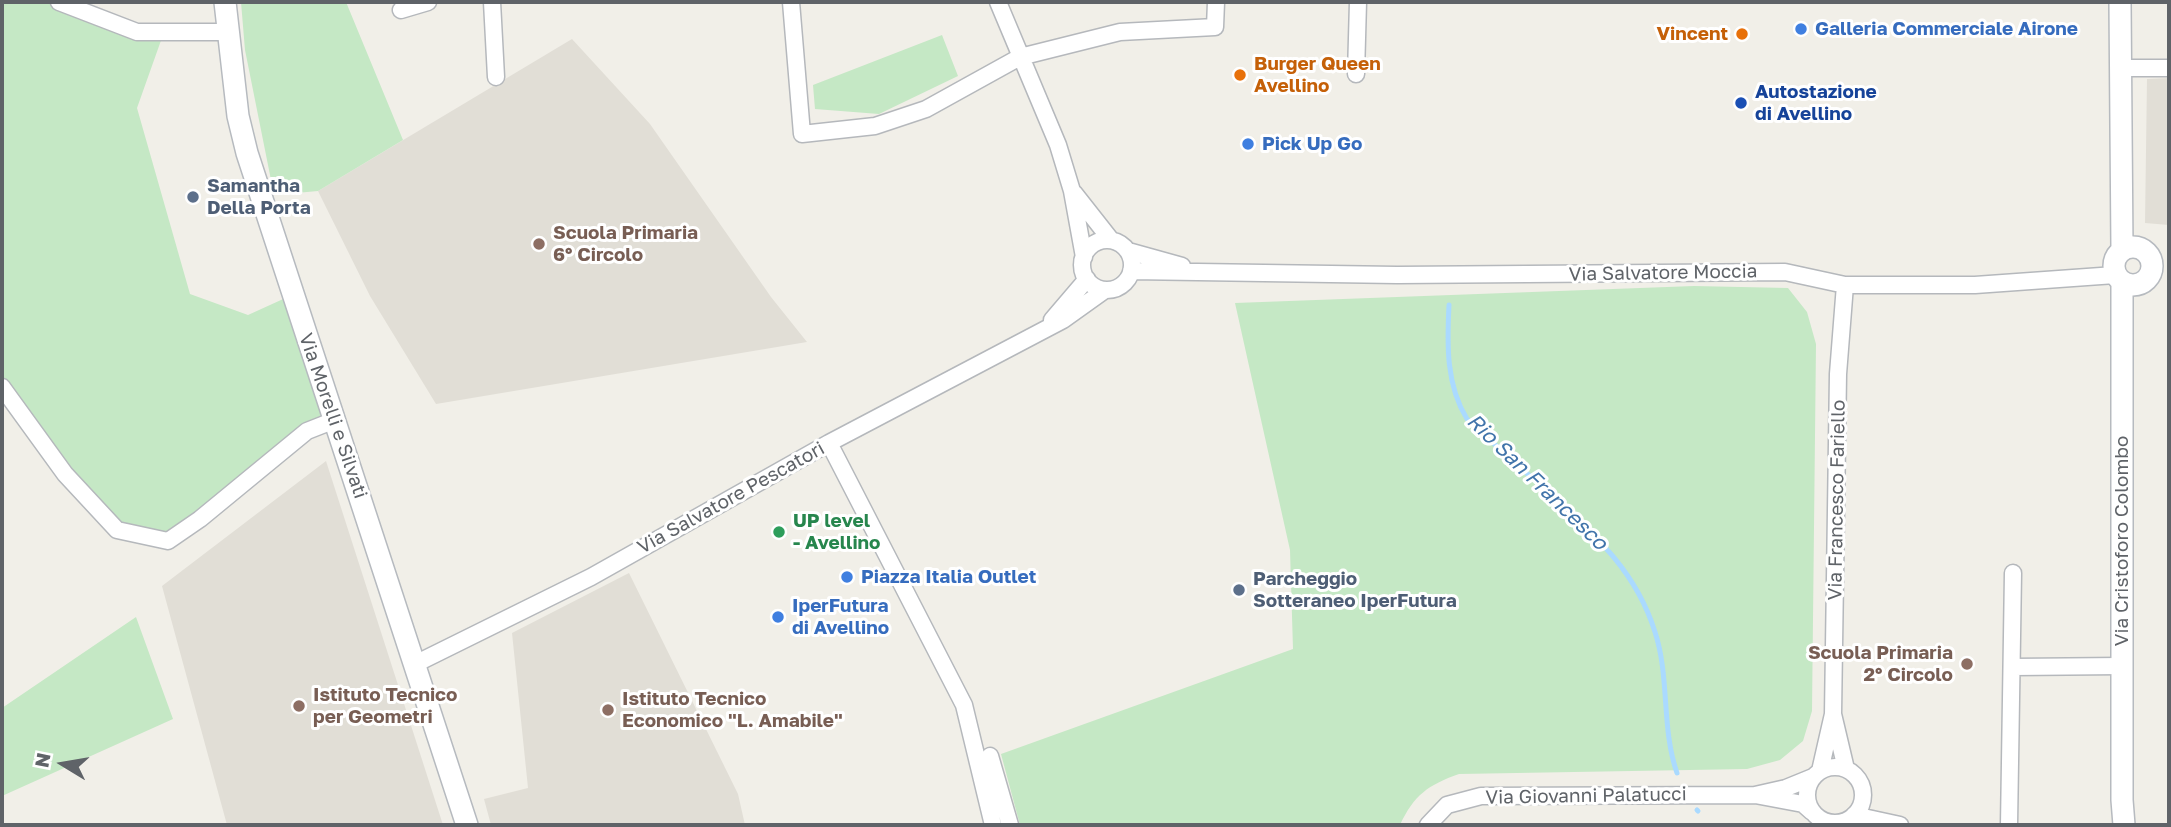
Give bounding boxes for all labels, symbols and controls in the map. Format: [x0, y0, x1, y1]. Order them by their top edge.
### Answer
place label: Galleria Commerciale Airone [1815, 18, 2078, 40]
marker: Galleria Commerciale Airone [1793, 21, 1809, 37]
place label: Vincent [1657, 23, 1728, 45]
marker: Vincent [1734, 26, 1750, 42]
place label: Burger Queen Avellino [1254, 53, 1381, 97]
marker: Burger Queen Avellino [1232, 67, 1248, 83]
place label: Autostazione di Avellino [1755, 81, 1877, 125]
marker: Autostazione di Avellino [1733, 95, 1749, 111]
place label: Pick Up Go [1262, 133, 1362, 155]
marker: Pick Up Go [1240, 136, 1256, 152]
place label: Samantha Della Porta [207, 175, 311, 219]
marker: Samantha Della Porta [185, 189, 201, 205]
place label: Scuola Primaria 6° Circolo [553, 222, 698, 266]
marker: Scuola Primaria 6° Circolo [531, 236, 547, 252]
street label: Via Salvatore Moccia [1568, 260, 1758, 286]
street label: Via Morelli e Silvati [294, 330, 372, 502]
street label: Via Francesco Fariello [1824, 399, 1850, 601]
water label: Rio San Francesco [1462, 409, 1612, 555]
street label: Via Cristoforo Colombo [2111, 436, 2133, 646]
street label: Via Salvatore Pescatori [634, 437, 828, 559]
place label: UP level - Avellino [793, 510, 880, 554]
marker: UP level - Avellino [771, 524, 787, 540]
place label: Piazza Italia Outlet [861, 566, 1036, 588]
place label: Parcheggio Sotteraneo IperFutura [1253, 568, 1457, 612]
marker: Piazza Italia Outlet [839, 569, 855, 585]
marker: Parcheggio Sotteraneo IperFutura [1231, 582, 1247, 598]
place label: IperFutura di Avellino [792, 595, 889, 639]
marker: IperFutura di Avellino [770, 609, 786, 625]
place label: Scuola Primaria 2° Circolo [1808, 642, 1953, 686]
marker: Scuola Primaria 2° Circolo [1959, 656, 1975, 672]
place label: Istituto Tecnico per Geometri [313, 684, 457, 728]
place label: Istituto Tecnico Economico "L. Amabile" [622, 688, 843, 732]
marker: Istituto Tecnico per Geometri [291, 698, 307, 714]
marker: Istituto Tecnico Economico "L. Amabile" [600, 702, 616, 718]
north arrow [28, 729, 98, 799]
text: N [29, 751, 55, 769]
street label: Via Giovanni Palatucci [1485, 783, 1687, 809]

